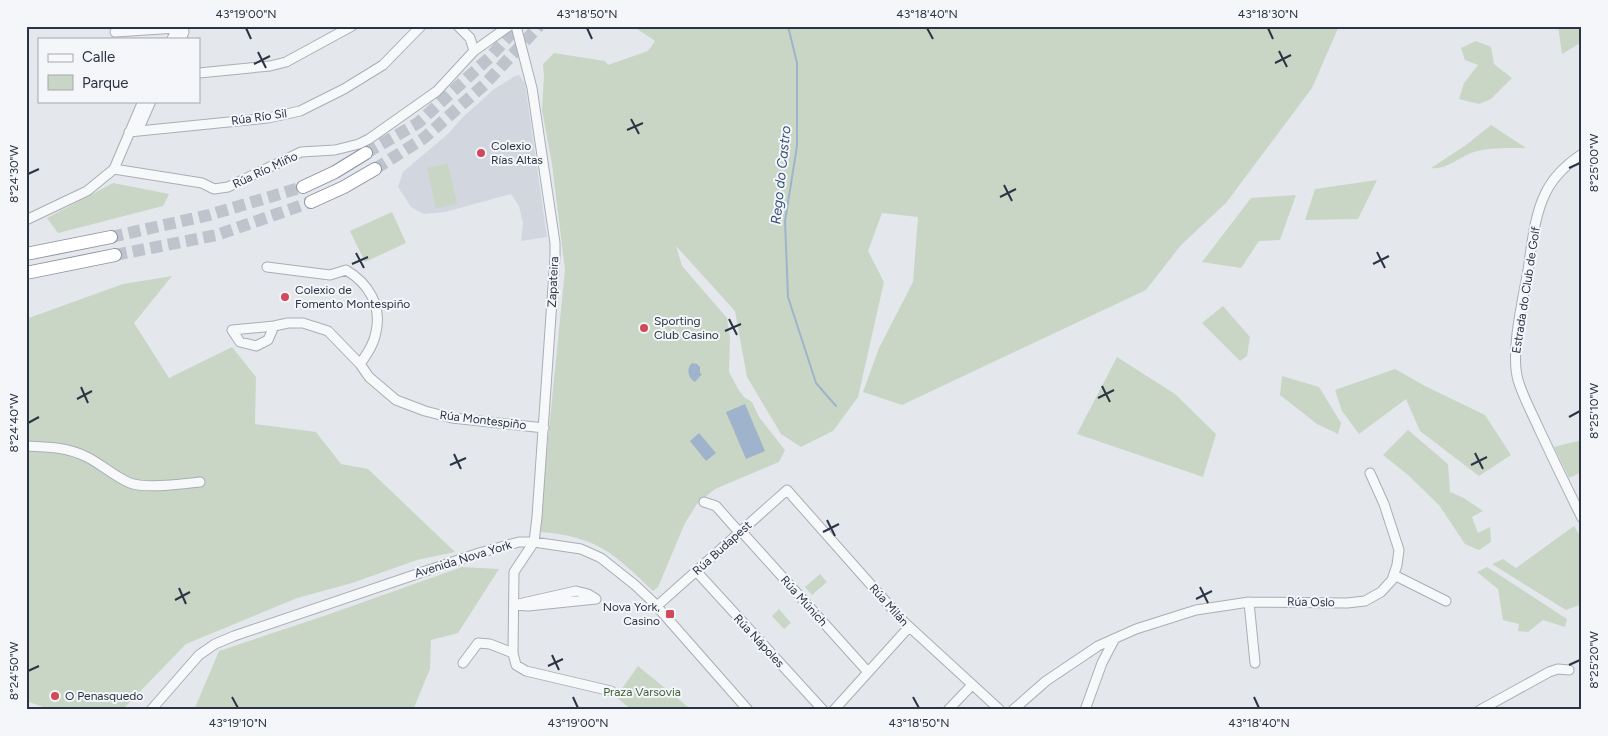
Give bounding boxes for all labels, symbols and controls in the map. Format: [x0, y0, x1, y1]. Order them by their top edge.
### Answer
text: 43°19'00"N [215, 7, 277, 21]
text: 43°18'50"N [557, 7, 617, 21]
text: 43°18'40"N [896, 7, 958, 21]
text: 43°18'30"N [1238, 7, 1298, 21]
legend [38, 38, 200, 102]
text: Calle [82, 48, 115, 66]
text: Parque [82, 74, 129, 92]
street label: Rúa Río Sil [230, 106, 288, 128]
water label: Rego do Castro [767, 125, 795, 225]
text: 8°25'00"W [1587, 133, 1601, 192]
place label: Colexio Rías Altas [491, 139, 543, 167]
text: 8°24'30"W [7, 145, 21, 203]
marker: Colexio Rías Altas [475, 147, 487, 159]
street label: Rúa Río Miño [230, 149, 300, 191]
street label: Estrada do Club de Golf [1509, 225, 1543, 354]
street label: Zapateira [545, 256, 561, 308]
place label: Colexio de Fomento Montespiño [295, 283, 410, 311]
marker: Colexio de Fomento Montespiño [279, 291, 291, 303]
place label: Sporting Club Casino [654, 314, 719, 342]
marker: Sporting Club Casino [638, 322, 650, 334]
text: 8°25'10"W [1587, 383, 1601, 439]
text: 8°24'40"W [7, 393, 21, 452]
street label: Rúa Montespiño [439, 408, 527, 432]
street label: Rúa Budapest [690, 518, 755, 578]
street label: Avenida Nova York [413, 538, 513, 580]
street label: Rúa Múnich [778, 573, 830, 629]
street label: Rúa Milán [867, 581, 912, 629]
street label: Rúa Oslo [1287, 595, 1335, 609]
place label: Nova York, Casino [603, 600, 660, 628]
marker: Nova York, Casino [664, 608, 676, 620]
street label: Rúa Nápoles [731, 612, 787, 671]
text: 8°25'20"W [1587, 631, 1601, 689]
text: 8°24'50"W [7, 641, 21, 700]
park label: Praza Varsovia [603, 685, 681, 699]
place label: O Penasquedo [65, 689, 143, 703]
marker: O Penasquedo [49, 690, 61, 702]
text: 43°19'10"N [209, 716, 267, 730]
text: 43°19'00"N [547, 716, 609, 730]
text: 43°18'50"N [889, 716, 949, 730]
text: 43°18'40"N [1228, 716, 1290, 730]

